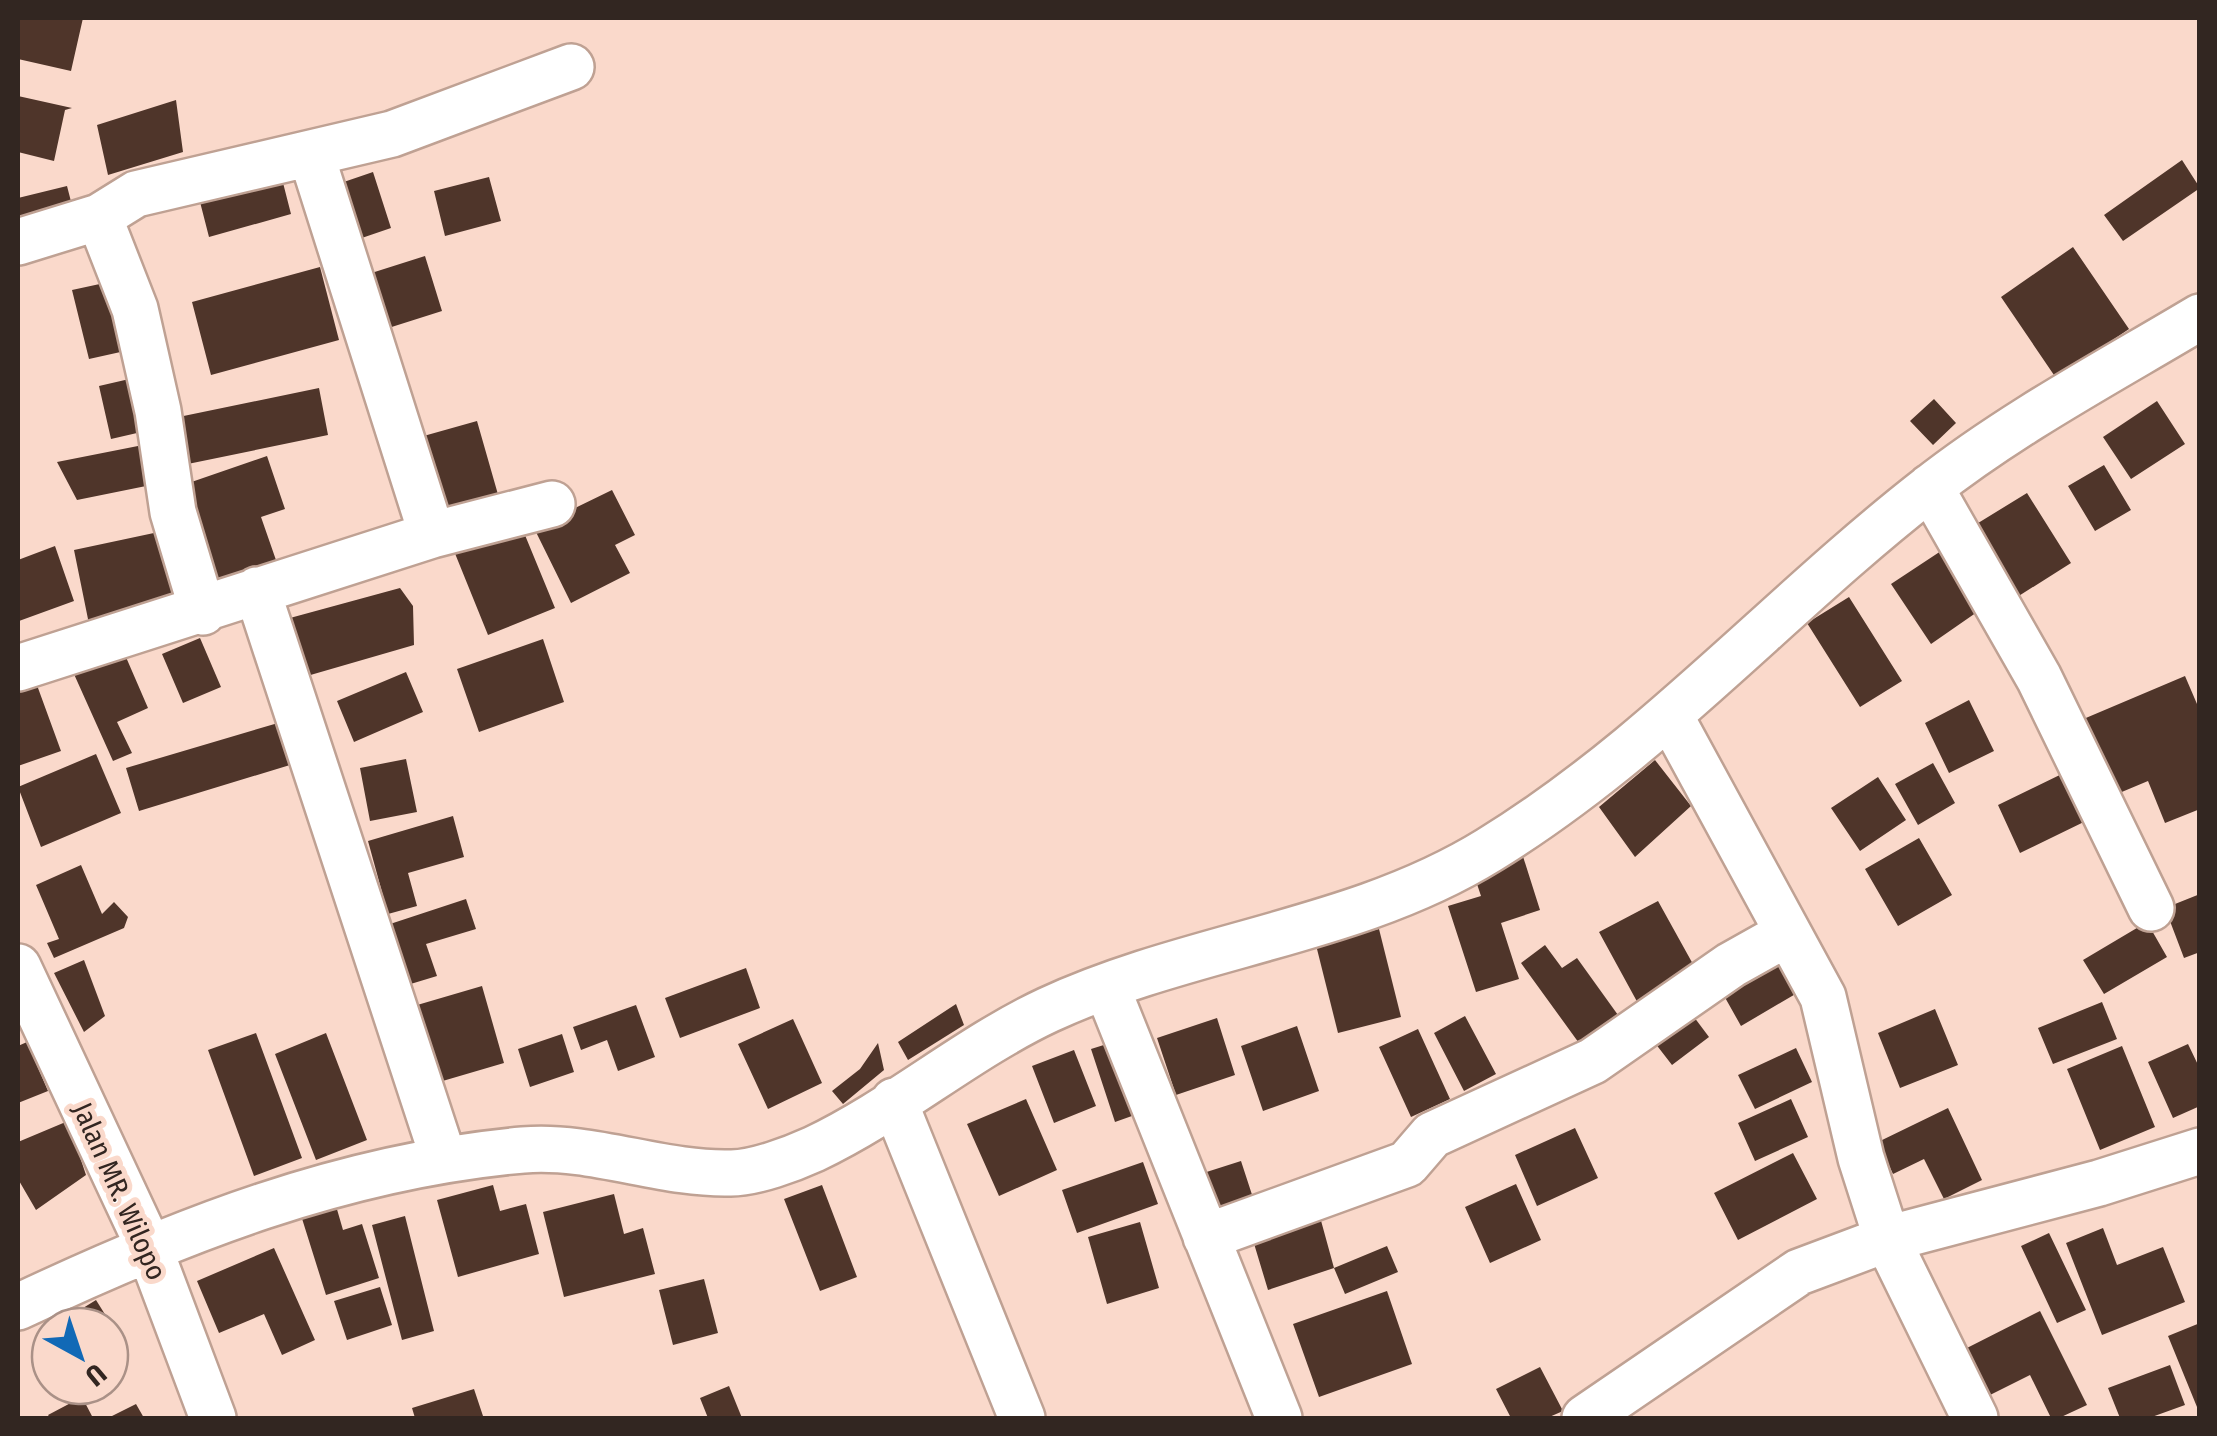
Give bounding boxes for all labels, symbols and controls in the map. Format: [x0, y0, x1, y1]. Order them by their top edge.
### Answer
street label: Jalan MR. Wilopo [66, 1097, 173, 1285]
north arrow [30, 1306, 130, 1406]
text: U [79, 1357, 113, 1393]

